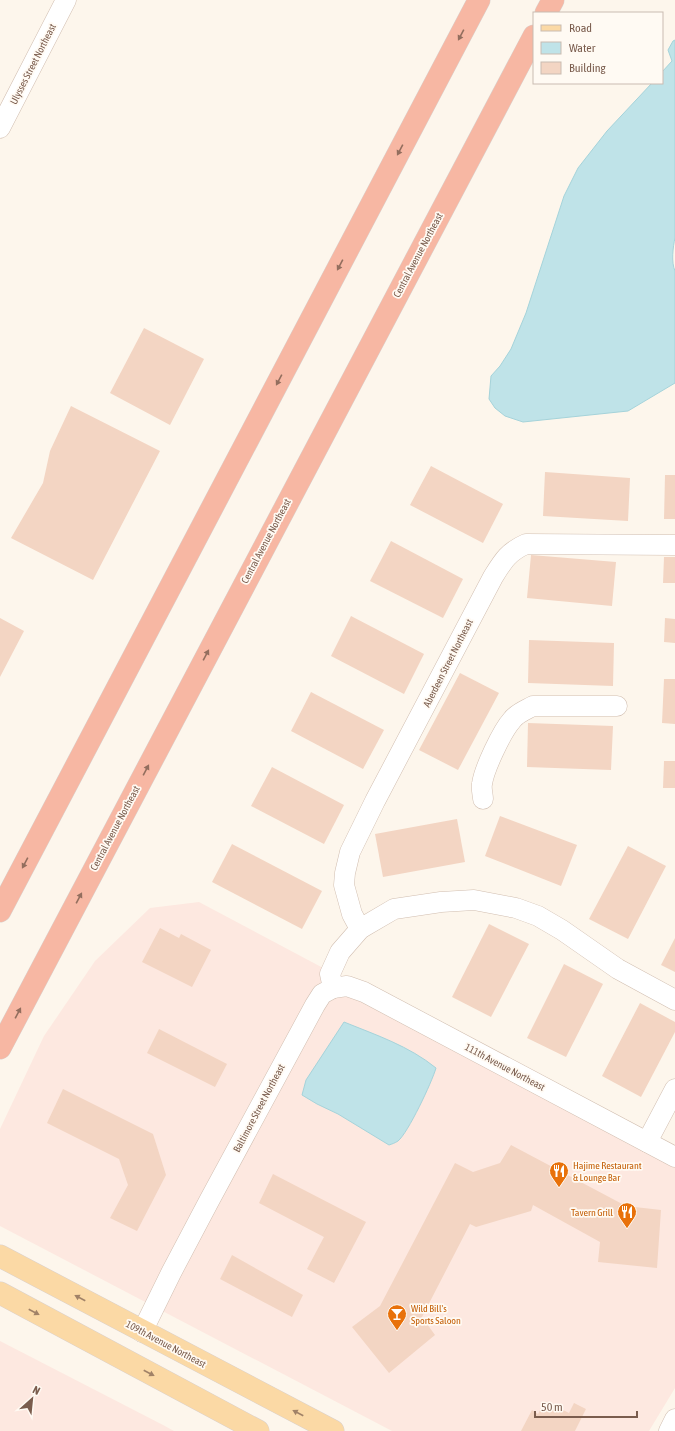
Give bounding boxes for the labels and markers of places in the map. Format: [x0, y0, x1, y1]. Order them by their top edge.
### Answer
restaurant icon: Hajime Restaurant & Lounge Bar [548, 1160, 570, 1188]
place label: Hajime Restaurant & Lounge Bar [573, 1160, 642, 1183]
restaurant icon: Tavern Grill [616, 1201, 638, 1229]
place label: Tavern Grill [571, 1207, 613, 1218]
bar icon: Wild Bill's Sports Saloon [386, 1303, 408, 1331]
place label: Wild Bill's Sports Saloon [411, 1303, 461, 1326]

